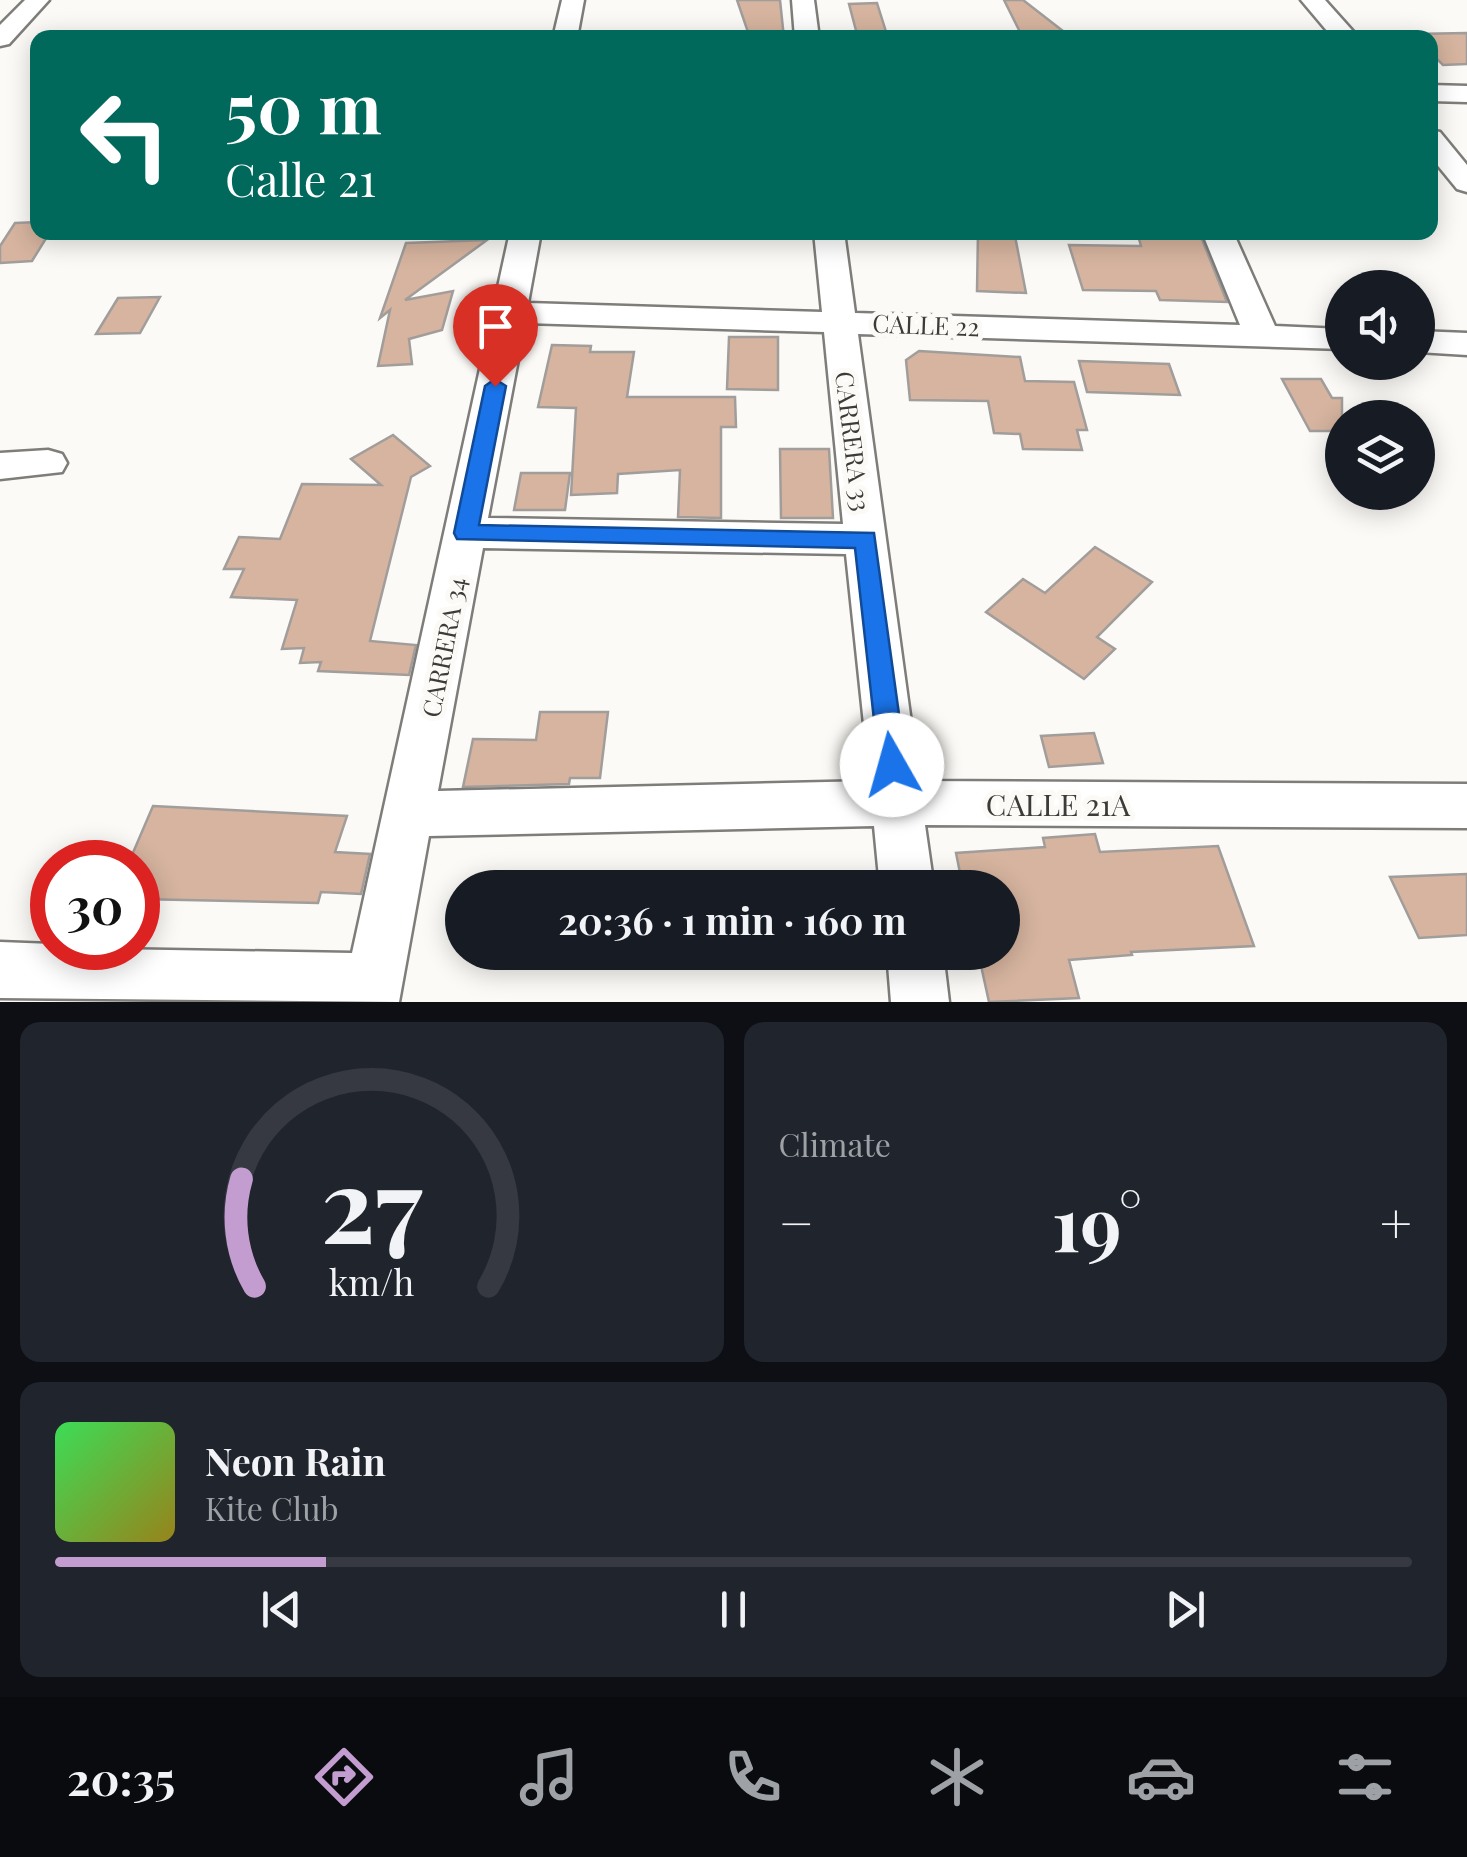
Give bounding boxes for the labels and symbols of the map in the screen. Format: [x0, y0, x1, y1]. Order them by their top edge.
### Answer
pin [453, 284, 538, 387]
street label: CALLE 22 [872, 306, 980, 342]
street label: CARRERA 33 [829, 369, 879, 513]
street label: CARRERA 34 [413, 574, 473, 720]
position arrow [840, 713, 944, 817]
street label: CALLE 21A [986, 784, 1131, 824]
speed limit sign: 30 [30, 840, 160, 970]

